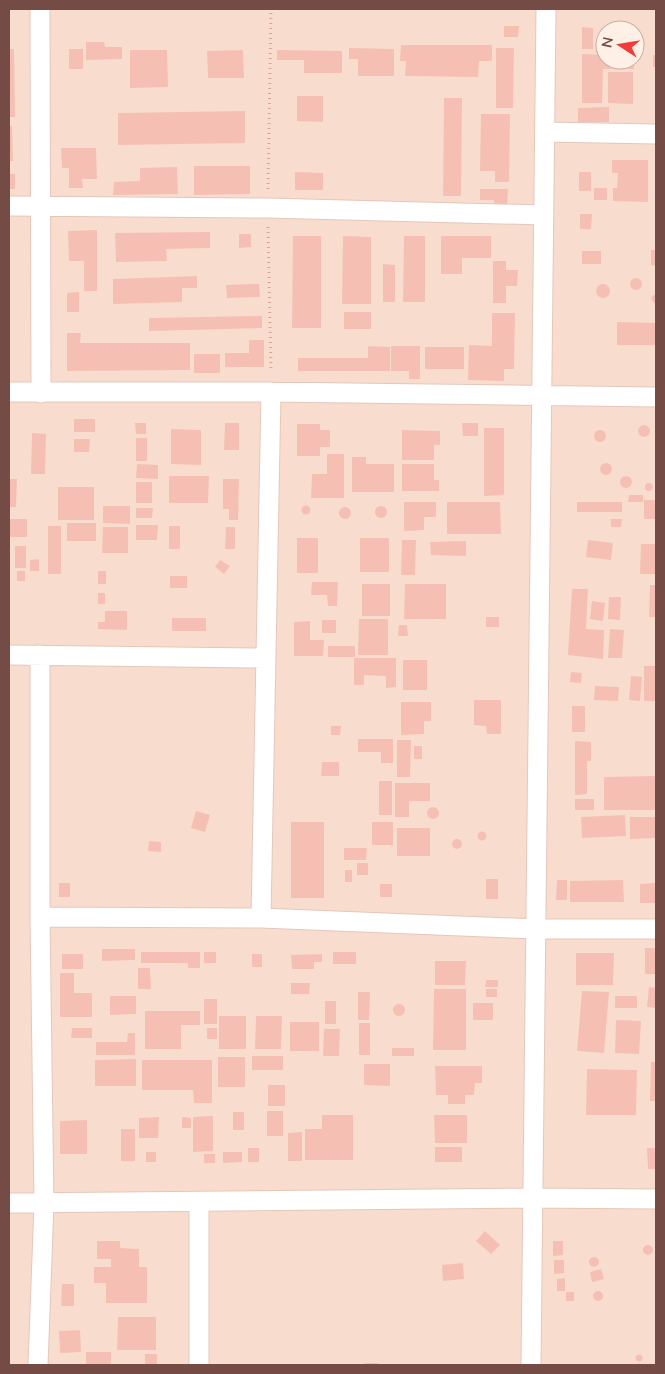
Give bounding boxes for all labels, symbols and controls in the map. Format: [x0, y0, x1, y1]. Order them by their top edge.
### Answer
north arrow [595, 20, 645, 70]
text: N [597, 35, 617, 49]

